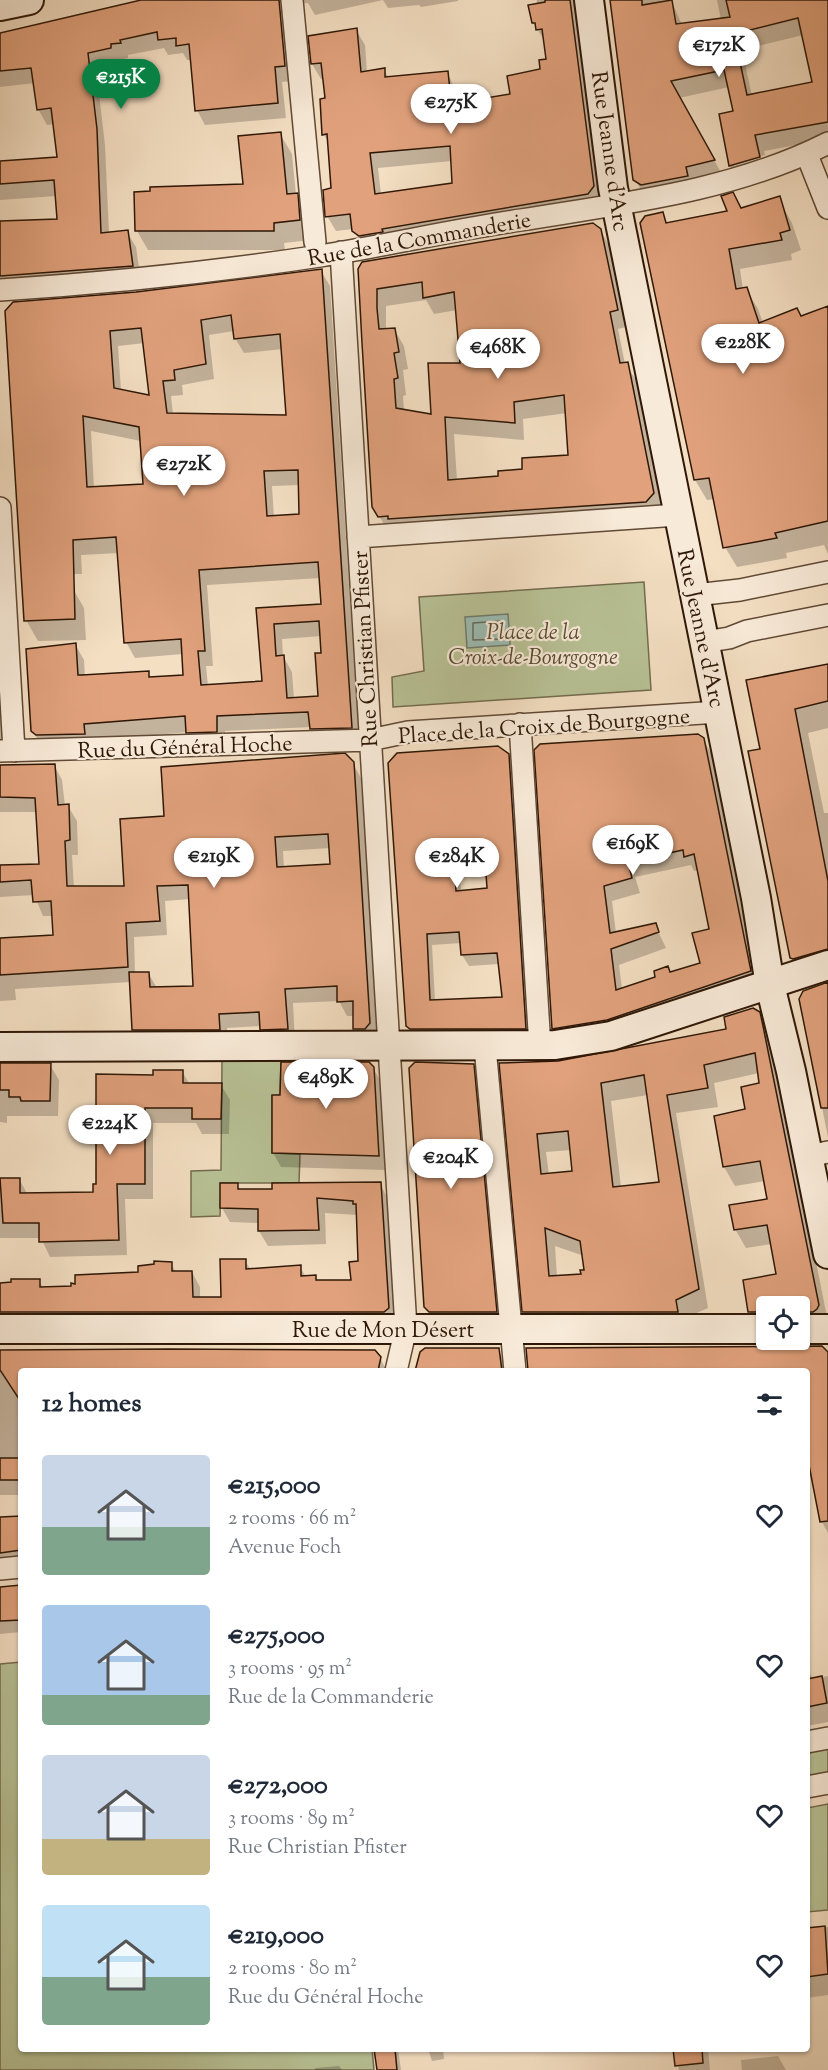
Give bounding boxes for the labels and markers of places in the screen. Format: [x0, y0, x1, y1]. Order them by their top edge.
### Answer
pin: €172K [677, 27, 761, 78]
pin: €215K [79, 59, 163, 110]
pin: €275K [409, 84, 493, 135]
pin: €228K [701, 324, 785, 375]
pin: €468K [456, 329, 540, 380]
pin: €272K [142, 446, 226, 497]
pin: €169K [591, 825, 675, 876]
pin: €219K [172, 838, 256, 889]
pin: €284K [415, 838, 499, 889]
pin: €489K [284, 1059, 368, 1110]
pin: €224K [68, 1105, 152, 1156]
pin: €204K [409, 1139, 493, 1190]

